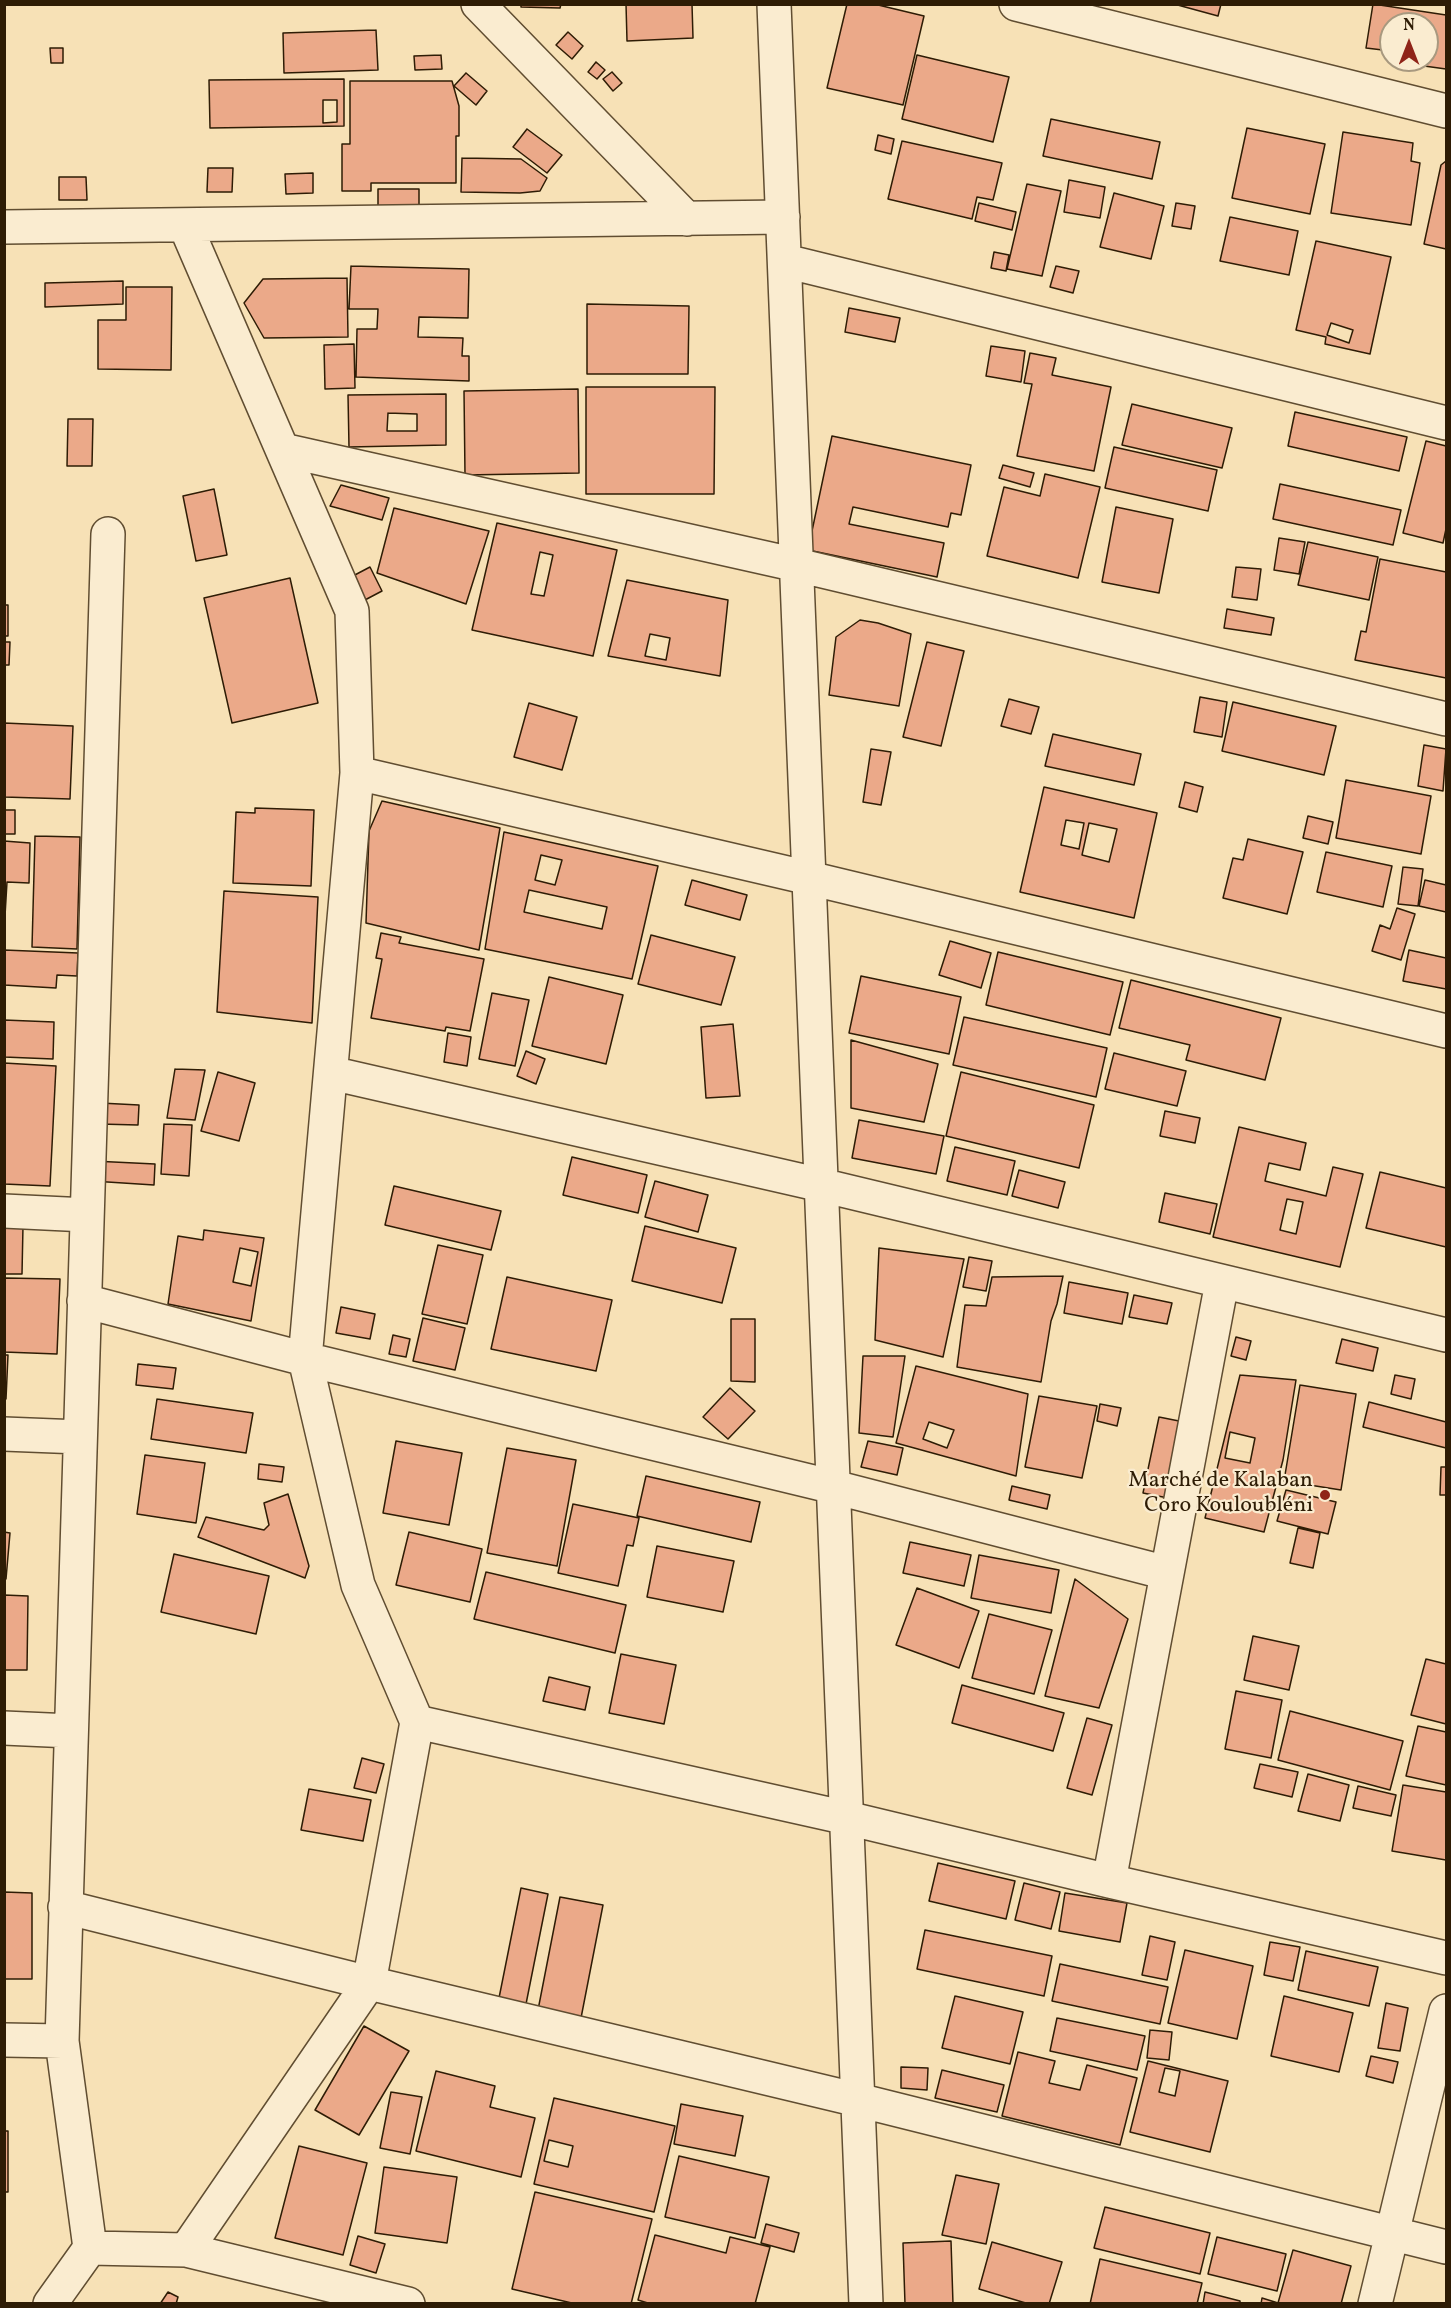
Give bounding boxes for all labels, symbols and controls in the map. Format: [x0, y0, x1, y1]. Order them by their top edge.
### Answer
north arrow [1379, 12, 1439, 72]
text: N [1403, 15, 1415, 37]
place label: Marché de Kalaban Coro Kouloubléni [1128, 1469, 1313, 1520]
marker: Marché de Kalaban Coro Kouloubléni [1318, 1488, 1332, 1502]

